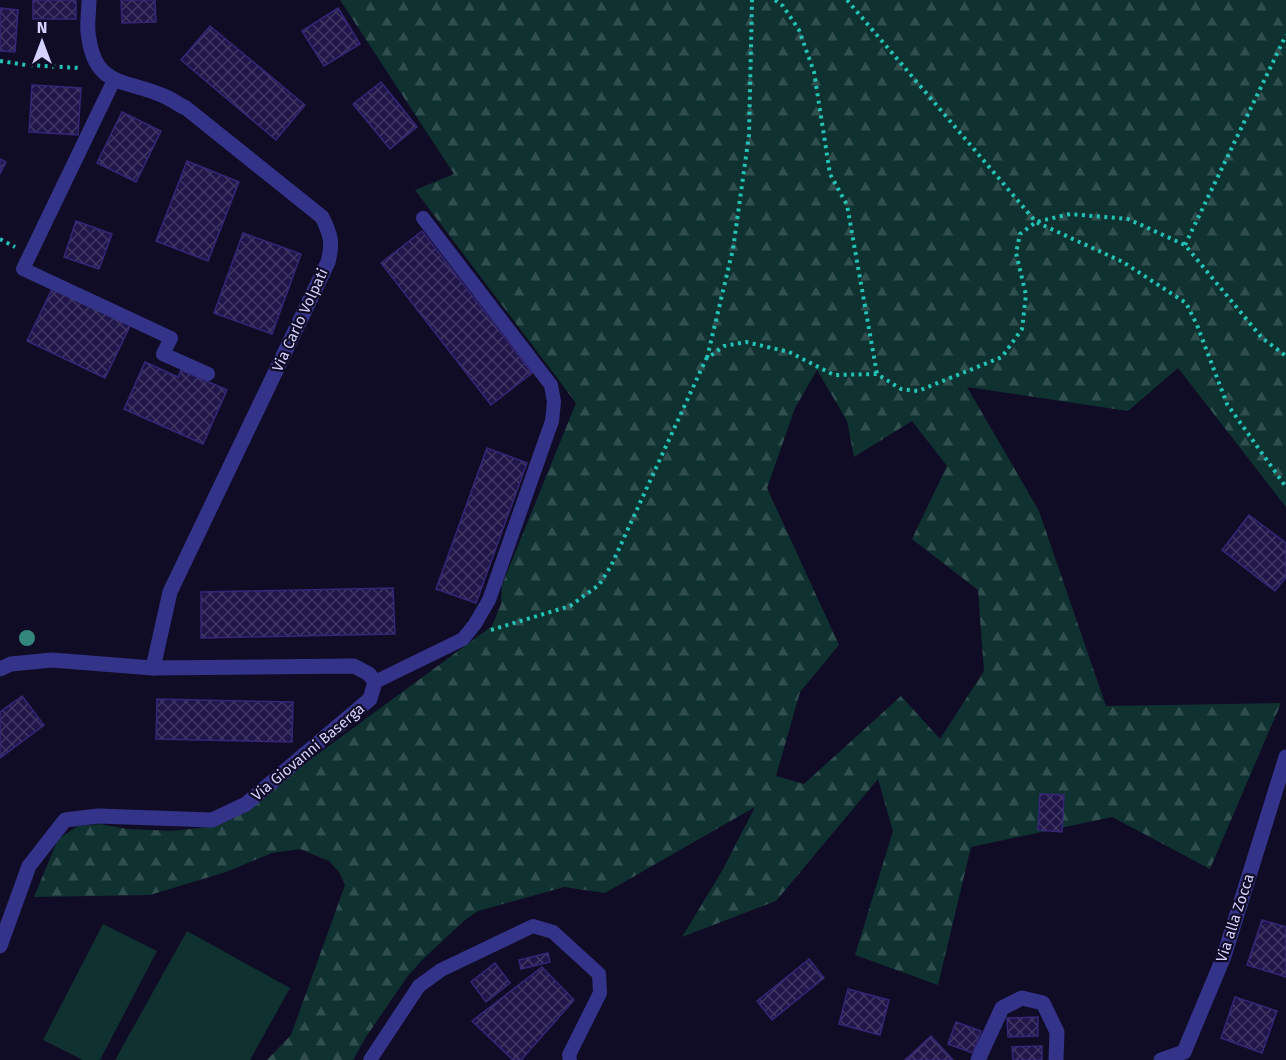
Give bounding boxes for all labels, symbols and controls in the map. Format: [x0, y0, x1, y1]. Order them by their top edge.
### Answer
north arrow [12, 12, 72, 72]
text: N [37, 18, 47, 37]
street label: Via Carlo Volpati [268, 266, 332, 374]
street label: Via Giovanni Baserga [248, 700, 368, 804]
street label: Via alla Zocca [1212, 872, 1258, 964]

